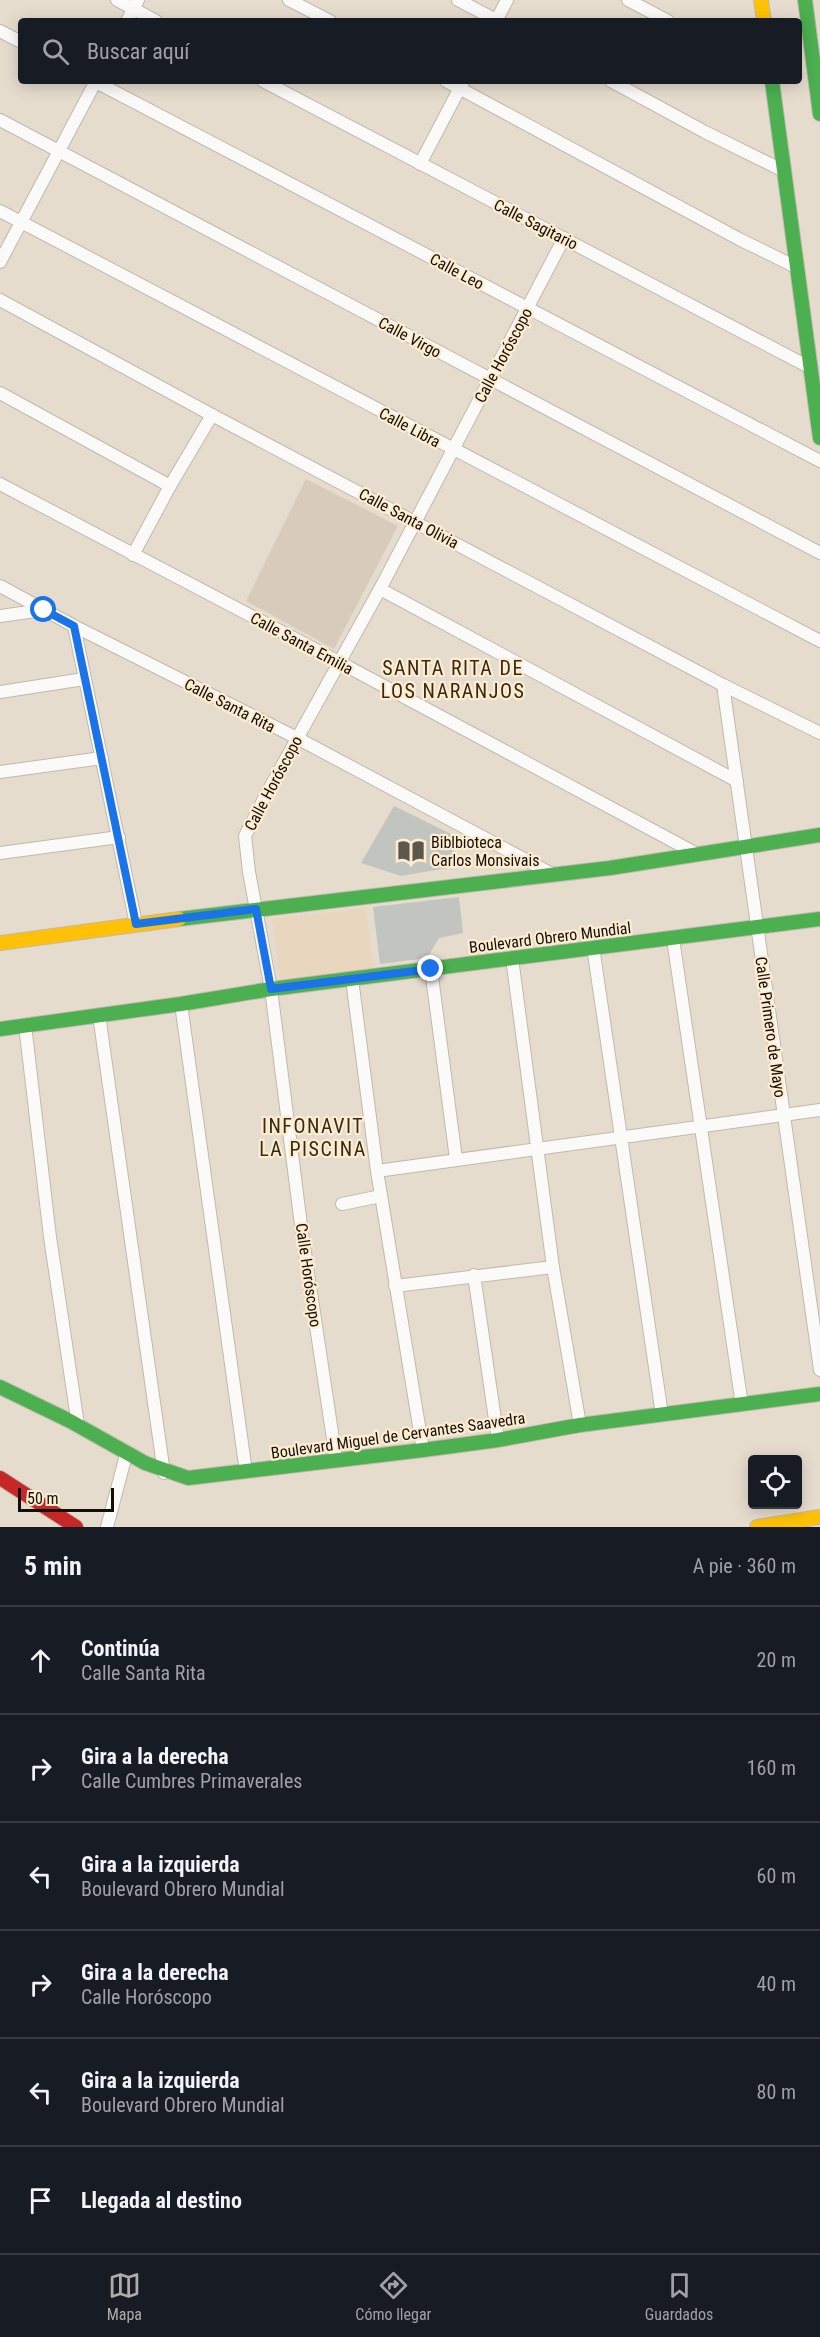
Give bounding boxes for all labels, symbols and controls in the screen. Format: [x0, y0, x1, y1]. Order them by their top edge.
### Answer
search box [18, 18, 802, 84]
icon: search [39, 35, 72, 68]
text: Buscar aquí [87, 39, 190, 64]
street label: Calle Sagitario [491, 195, 581, 254]
street label: Calle Leo [427, 249, 487, 294]
street label: Calle Horóscopo [471, 305, 536, 406]
street label: Calle Virgo [375, 313, 444, 362]
street label: Calle Libra [376, 403, 444, 451]
street label: Calle Santa Olivia [356, 484, 462, 553]
route start [30, 596, 56, 622]
street label: Calle Santa Emilia [247, 608, 356, 679]
district label: SANTA RITA DE LOS NARANJOS [381, 656, 525, 703]
street label: Calle Santa Rita [181, 674, 278, 737]
street label: Calle Horóscopo [241, 733, 306, 834]
place label: Biblbioteca Carlos Monsivais [431, 833, 539, 870]
library icon: Biblbioteca Carlos Monsivais [396, 836, 426, 866]
street label: Boulevard Obrero Mundial [468, 918, 632, 957]
route end [417, 955, 443, 981]
street label: Calle Primero de Mayo [751, 955, 790, 1099]
district label: INFONAVIT LA PISCINA [259, 1114, 367, 1161]
street label: Calle Horóscopo [292, 1222, 325, 1328]
street label: Boulevard Miguel de Cervantes Saavedra [270, 1408, 526, 1463]
map controls [748, 1455, 802, 1509]
button: locate [748, 1455, 802, 1509]
scale bar [18, 1485, 114, 1512]
text: 50 m [27, 1489, 59, 1508]
text: 5 min [24, 1551, 82, 1581]
text: A pie · 360 m [693, 1554, 796, 1578]
text: Continúa [81, 1636, 160, 1661]
icon: ahead [24, 1644, 57, 1677]
text: 20 m [757, 1648, 796, 1672]
text: Calle Santa Rita [81, 1661, 206, 1685]
text: Gira a la derecha [81, 1744, 229, 1769]
icon: right [24, 1752, 57, 1785]
text: 160 m [747, 1756, 796, 1780]
text: Calle Cumbres Primaverales [81, 1769, 302, 1793]
text: Gira a la izquierda [81, 1852, 240, 1877]
icon: left [24, 1860, 57, 1893]
text: 60 m [757, 1864, 796, 1888]
text: Boulevard Obrero Mundial [81, 1877, 285, 1901]
text: Gira a la derecha [81, 1960, 229, 1985]
icon: right [24, 1968, 57, 2001]
text: 40 m [757, 1972, 796, 1996]
text: Calle Horóscopo [81, 1985, 212, 2009]
text: Gira a la izquierda [81, 2068, 240, 2093]
icon: left [24, 2076, 57, 2109]
text: 80 m [757, 2080, 796, 2104]
text: Boulevard Obrero Mundial [81, 2093, 285, 2117]
icon: arrive [24, 2184, 57, 2217]
text: Llegada al destino [81, 2188, 242, 2213]
tab: Mapa [107, 2269, 142, 2324]
tab: Cómo llegar [355, 2269, 431, 2324]
tab: Guardados [645, 2269, 713, 2324]

